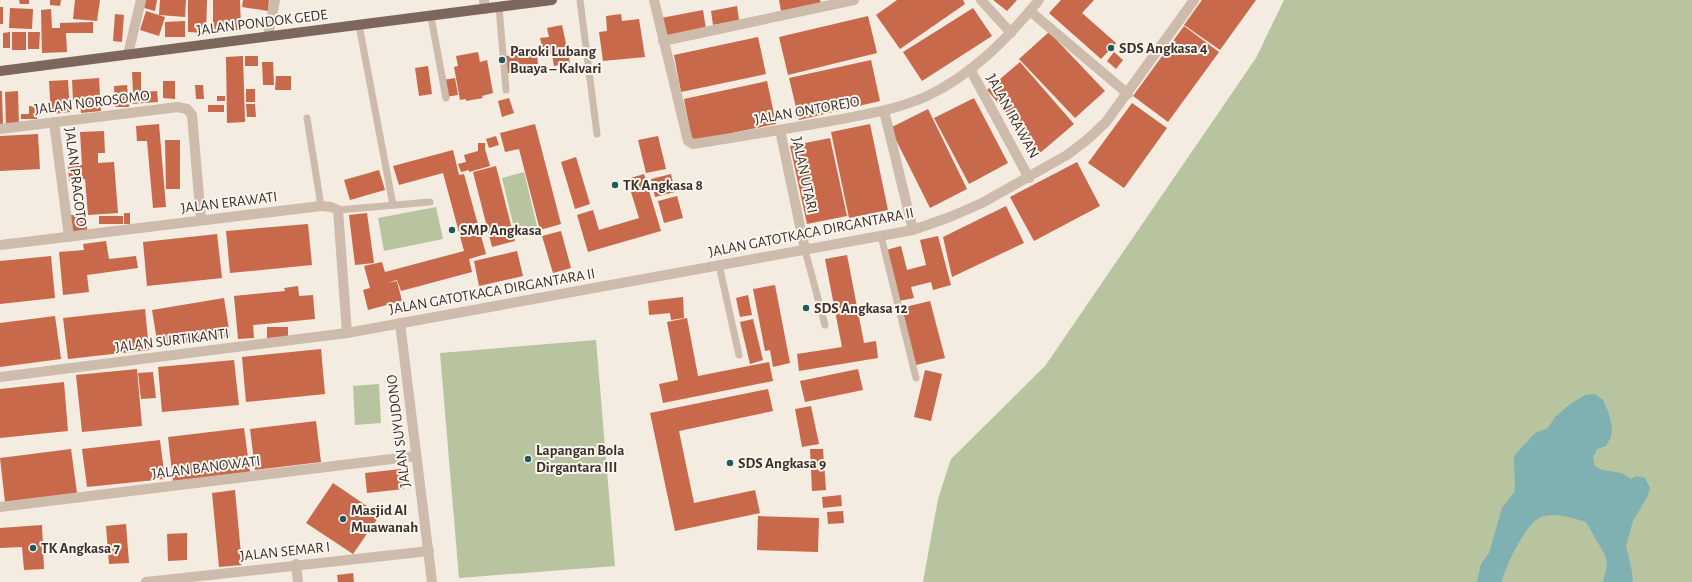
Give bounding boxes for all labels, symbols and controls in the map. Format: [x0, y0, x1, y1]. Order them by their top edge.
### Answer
street label: JALAN PONDOK GEDE [196, 7, 328, 38]
place label: SDS Angkasa 4 [1119, 41, 1208, 56]
marker: SDS Angkasa 4 [1106, 43, 1116, 53]
place label: Paroki Lubang Buaya – Kalvari [510, 44, 601, 76]
marker: Paroki Lubang Buaya – Kalvari [497, 55, 507, 65]
street label: JALAN IRAWAN [983, 72, 1042, 161]
street label: JALAN NOROSOMO [34, 88, 151, 117]
street label: JALAN ONTOREJO [753, 94, 861, 127]
street label: JALAN PRAGOTO [62, 127, 89, 227]
street label: JALAN UTARI [789, 135, 820, 215]
place label: TK Angkasa 8 [623, 178, 703, 193]
marker: TK Angkasa 8 [610, 180, 620, 190]
street label: JALAN ERAWATI [180, 189, 278, 216]
street label: JALAN GATOTKACA DIRGANTARA II [707, 205, 915, 260]
place label: SMP Angkasa [460, 223, 542, 238]
marker: SMP Angkasa [447, 225, 457, 235]
street label: JALAN GATOTKACA DIRGANTARA II [388, 266, 596, 317]
place label: SDS Angkasa 12 [814, 301, 907, 316]
marker: SDS Angkasa 12 [801, 303, 811, 313]
street label: JALAN SURTIKANTI [114, 326, 230, 355]
street label: JALAN SUYUDONO [384, 374, 413, 488]
place label: Lapangan Bola Dirgantara III [536, 443, 624, 475]
street label: JALAN BANOWATI [151, 453, 261, 482]
marker: Lapangan Bola Dirgantara III [523, 454, 533, 464]
place label: SDS Angkasa 9 [738, 456, 826, 471]
marker: SDS Angkasa 9 [725, 458, 735, 468]
place label: Masjid Al Muawanah [351, 503, 418, 535]
marker: Masjid Al Muawanah [338, 514, 348, 524]
street label: JALAN SEMAR I [239, 539, 331, 564]
place label: TK Angkasa 7 [41, 541, 120, 556]
marker: TK Angkasa 7 [28, 543, 38, 553]

